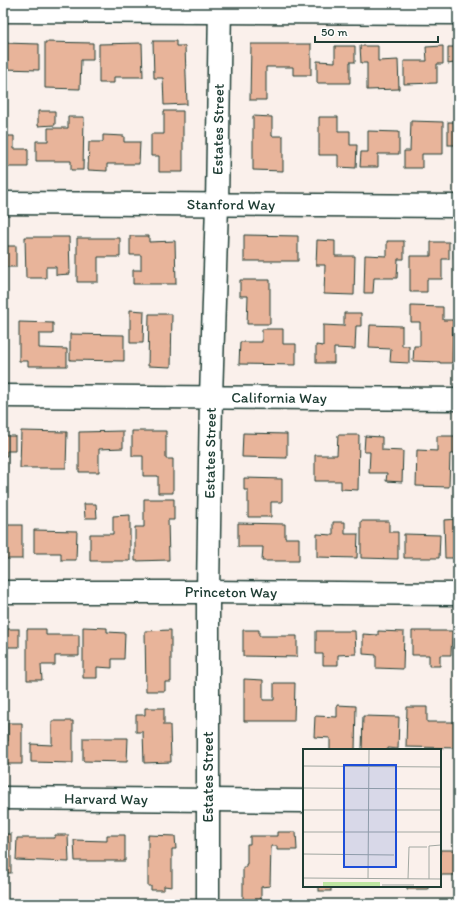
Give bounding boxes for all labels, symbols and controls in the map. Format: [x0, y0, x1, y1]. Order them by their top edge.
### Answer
scale bar [315, 18, 438, 44]
text: 50 m [321, 25, 347, 39]
street label: Estates Street [208, 83, 228, 175]
street label: Stanford Way [187, 195, 275, 214]
street label: California Way [231, 389, 327, 407]
street label: Estates Street [200, 407, 220, 499]
street label: Princeton Way [185, 583, 277, 602]
street label: Estates Street [199, 731, 217, 823]
inset map [303, 749, 441, 887]
street label: Harvard Way [64, 790, 148, 808]

